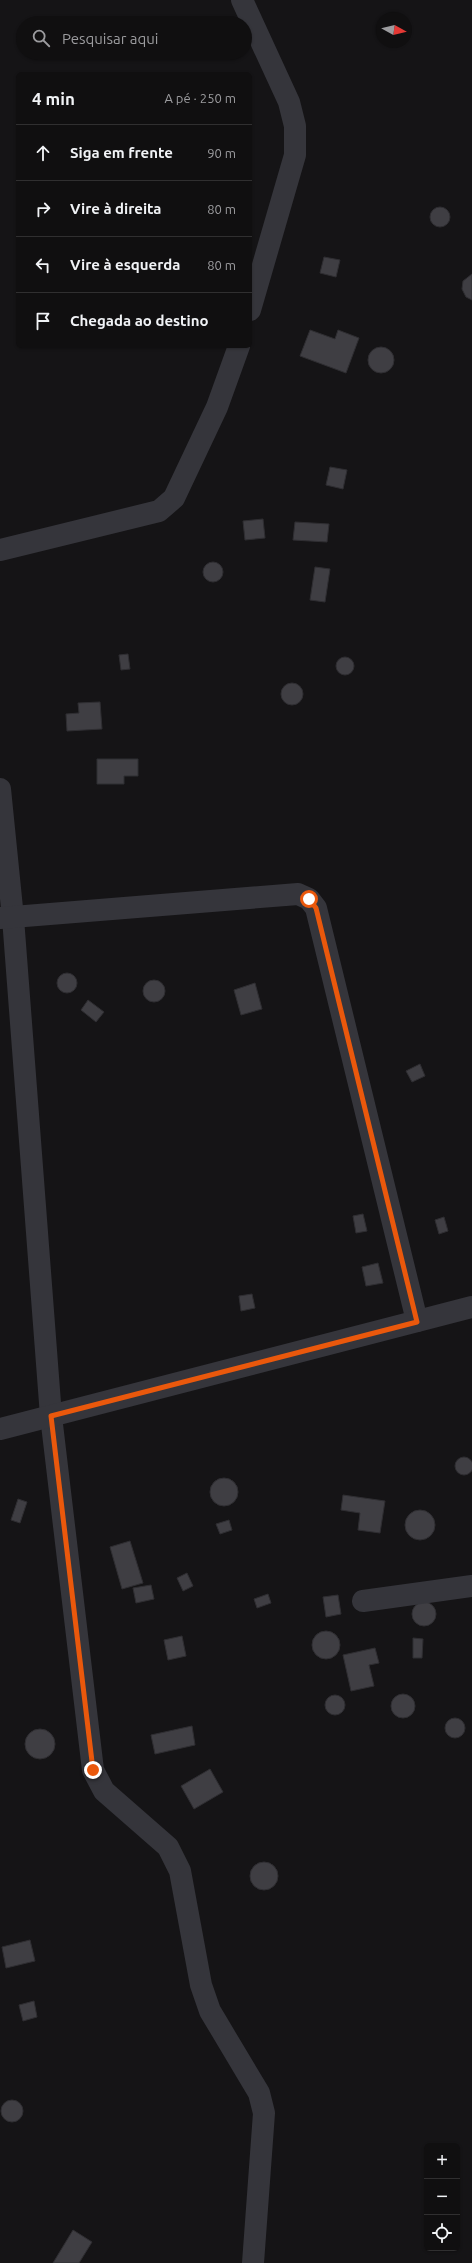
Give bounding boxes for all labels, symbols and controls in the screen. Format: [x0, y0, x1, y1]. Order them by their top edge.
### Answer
north arrow [376, 12, 412, 48]
search box [16, 16, 252, 60]
icon: search [30, 27, 52, 49]
text: Pesquisar aqui [62, 30, 158, 47]
text: 4 min [32, 89, 75, 108]
text: A pé · 250 m [164, 91, 236, 105]
icon: ahead [32, 142, 54, 164]
text: Siga em frente [70, 144, 173, 161]
text: 90 m [207, 146, 236, 160]
icon: right [32, 198, 54, 220]
text: Vire à direita [70, 200, 162, 217]
text: 80 m [207, 202, 236, 216]
icon: left [32, 254, 54, 276]
text: Vire à esquerda [70, 256, 180, 273]
text: 80 m [207, 258, 236, 272]
icon: arrive [32, 310, 54, 332]
text: Chegada ao destino [70, 312, 209, 329]
route start [300, 890, 318, 908]
route end [84, 1761, 102, 1779]
map controls [424, 2143, 460, 2251]
button: + [424, 2143, 460, 2179]
button: − [424, 2179, 460, 2215]
button: locate [424, 2215, 460, 2251]

